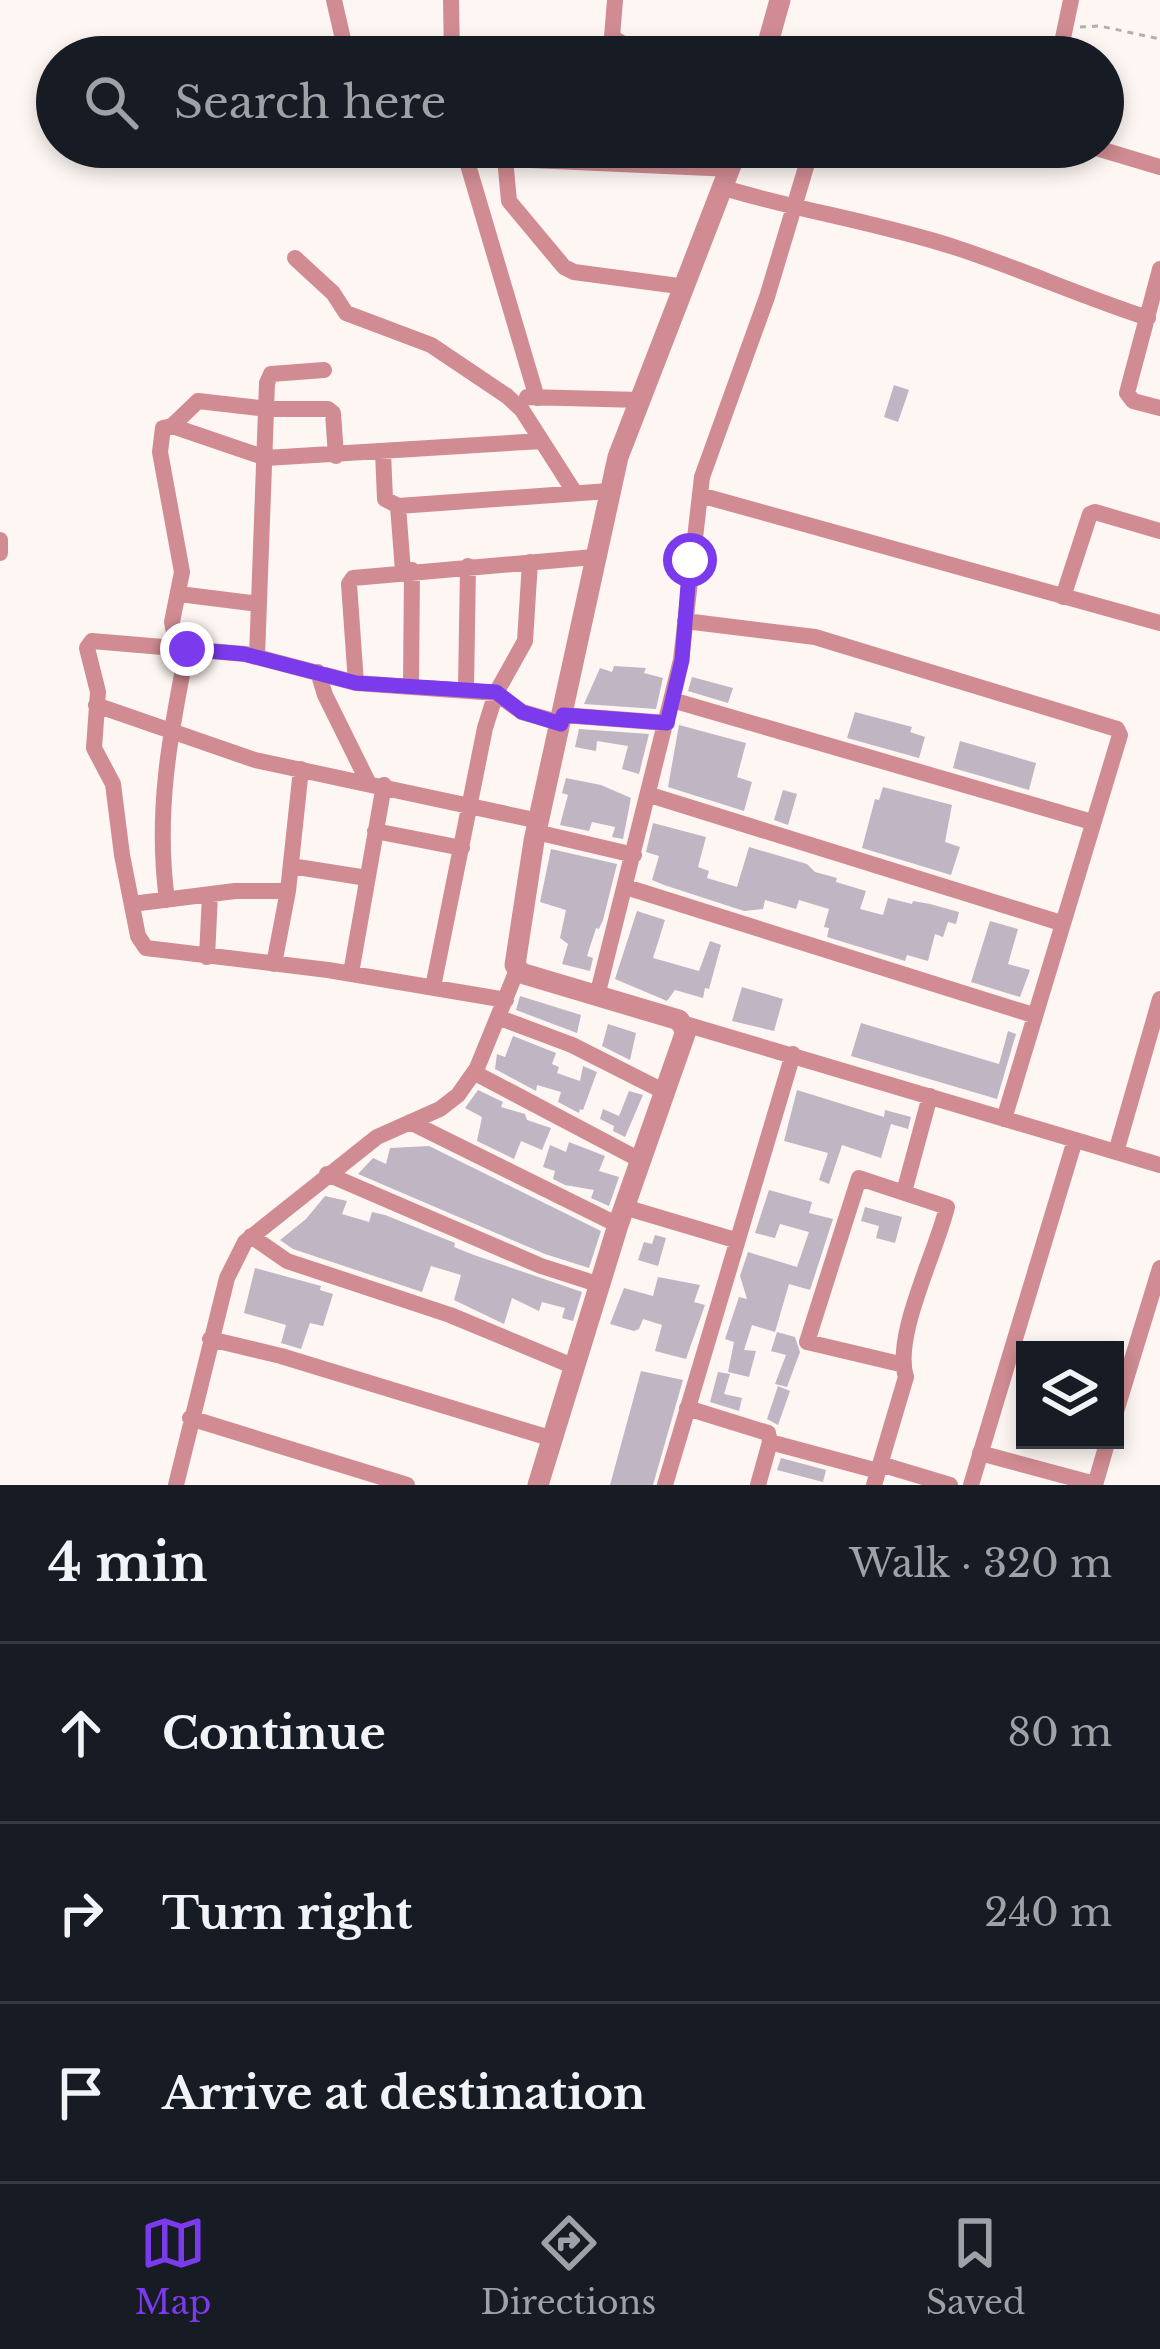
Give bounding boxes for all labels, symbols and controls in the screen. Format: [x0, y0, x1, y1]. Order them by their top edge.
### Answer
search box [36, 36, 1124, 168]
icon: search [78, 69, 144, 135]
text: Search here [174, 74, 446, 130]
route start [663, 533, 717, 587]
route end [160, 622, 214, 676]
map controls [1016, 1341, 1124, 1449]
button: layers [1016, 1341, 1124, 1449]
text: 4 min [48, 1532, 207, 1595]
text: Walk · 320 m [849, 1539, 1112, 1588]
icon: ahead [48, 1700, 114, 1766]
text: Continue [162, 1705, 386, 1761]
text: 80 m [1007, 1708, 1112, 1757]
icon: right [48, 1880, 114, 1946]
text: Turn right [162, 1885, 412, 1941]
text: 240 m [984, 1888, 1112, 1937]
icon: arrive [48, 2060, 114, 2126]
text: Arrive at destination [162, 2065, 646, 2121]
tab: Map [135, 2210, 211, 2323]
tab: Directions [481, 2210, 656, 2323]
tab: Saved [926, 2210, 1025, 2323]

